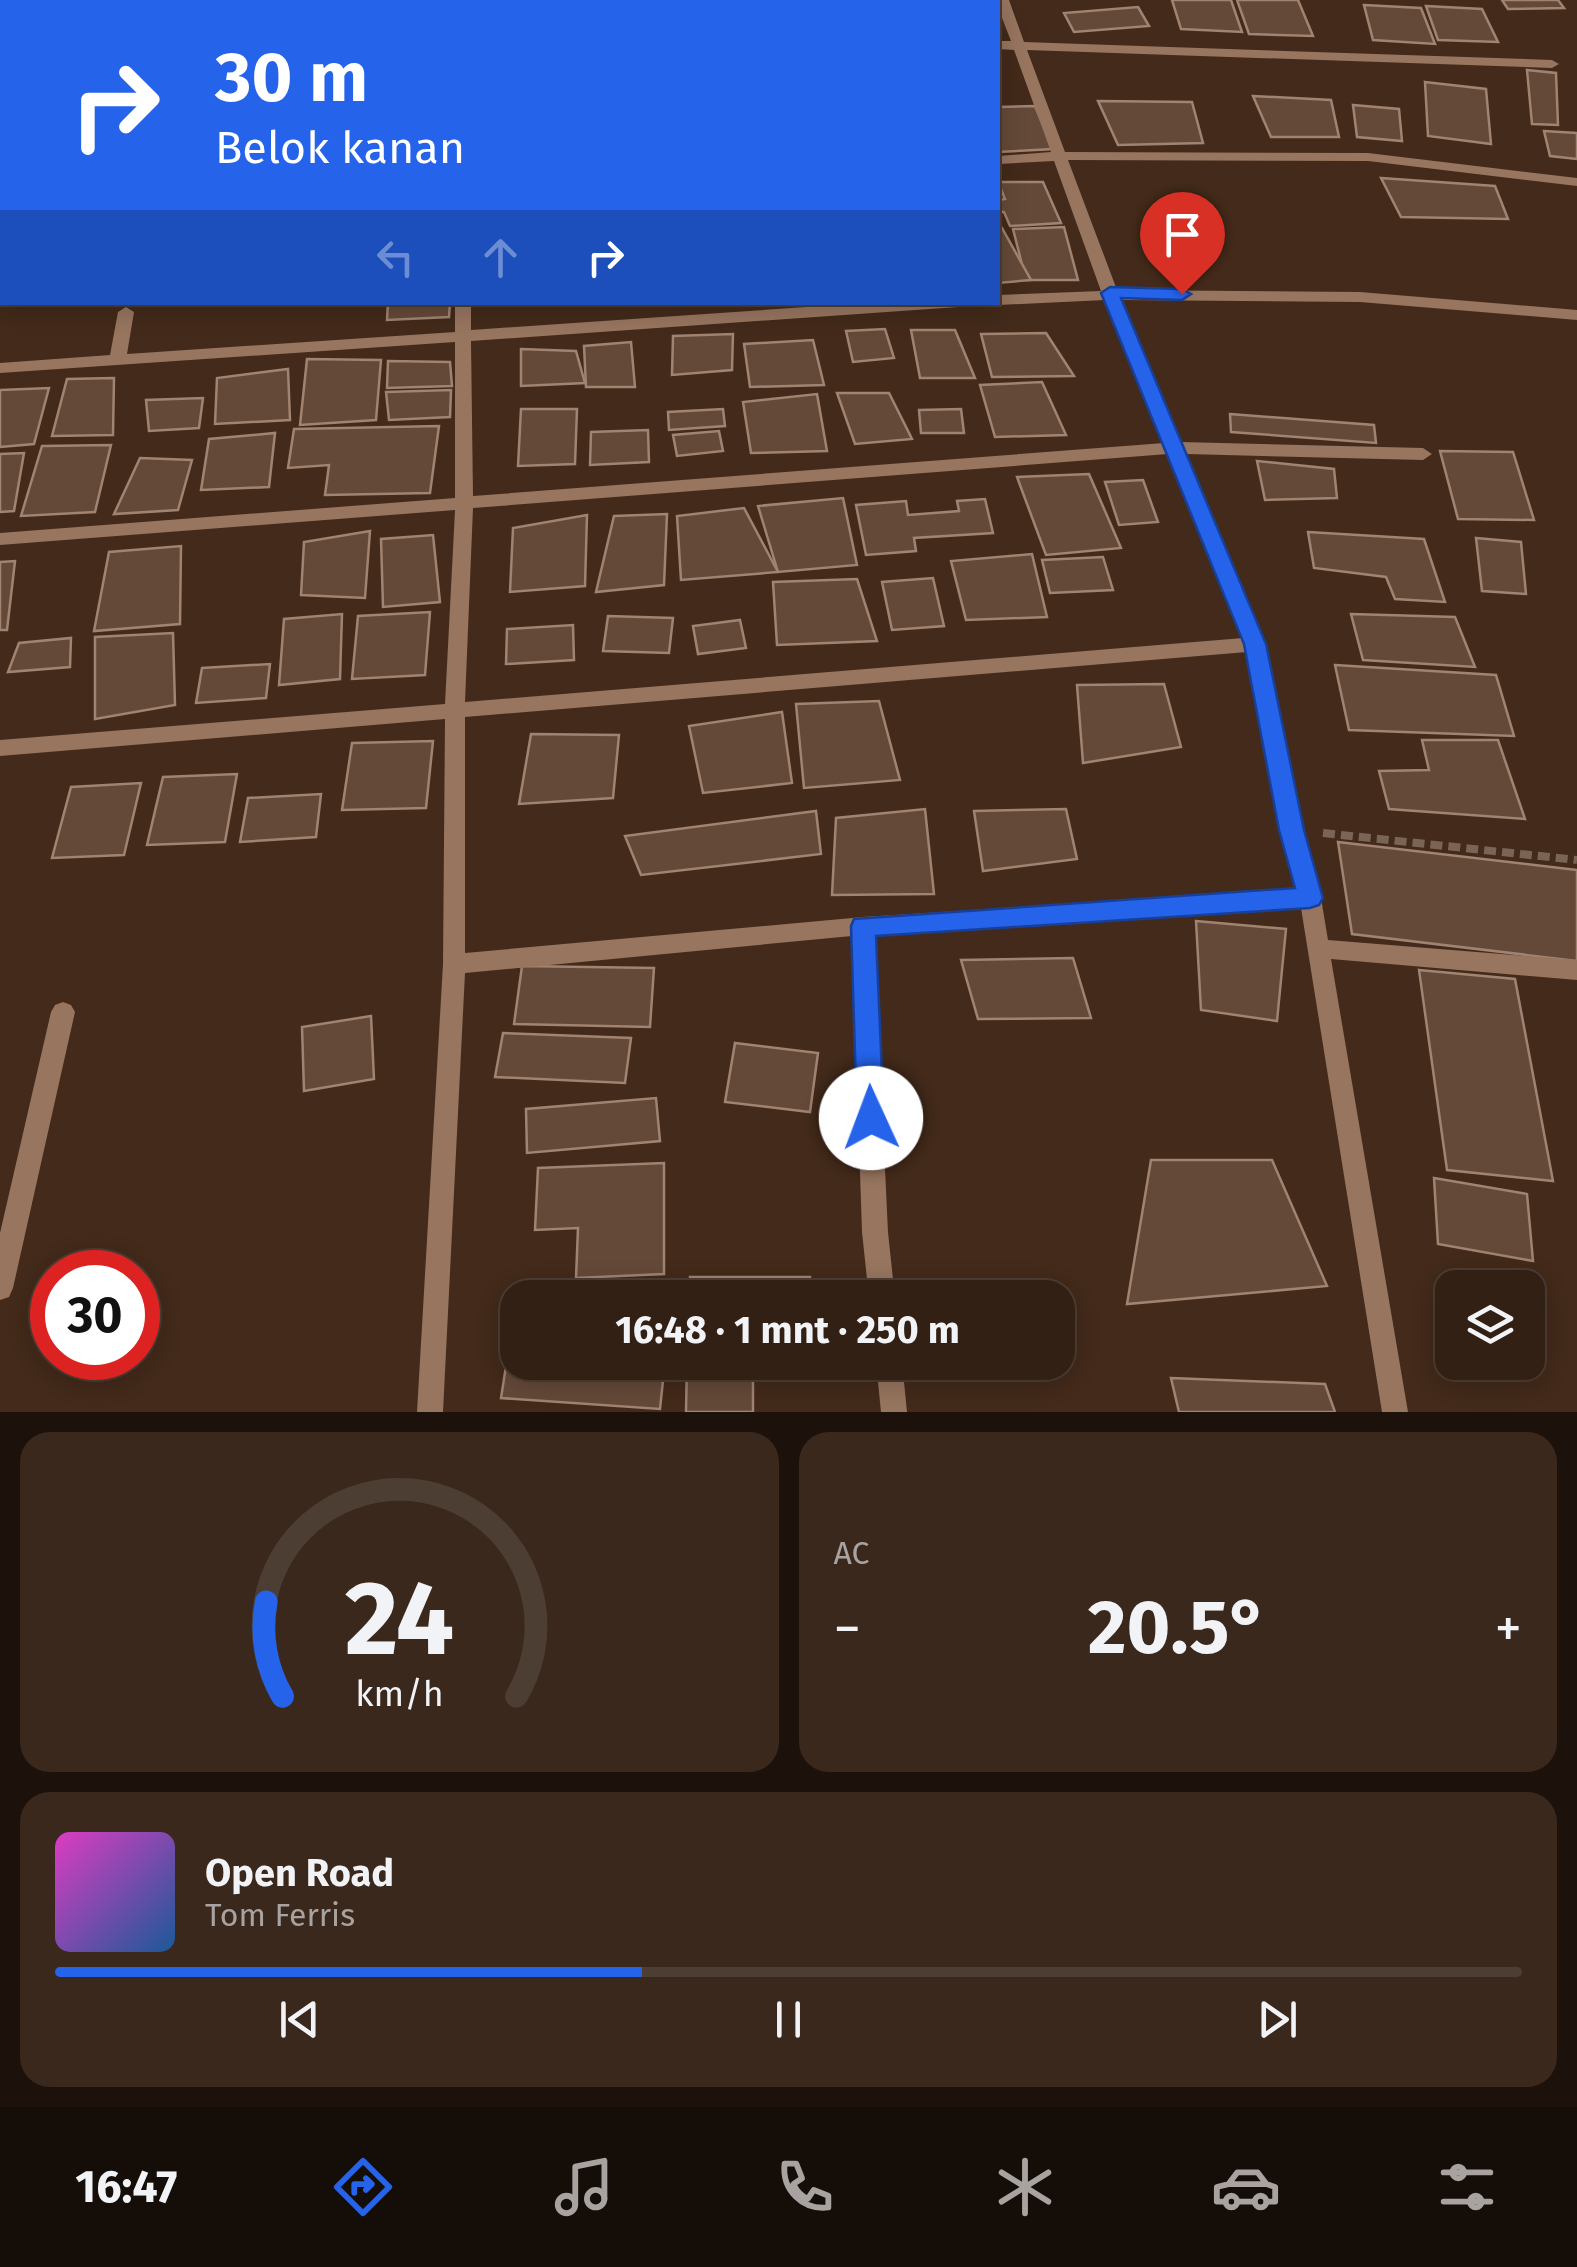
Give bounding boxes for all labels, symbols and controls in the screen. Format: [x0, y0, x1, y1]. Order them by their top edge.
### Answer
text: 30 m [215, 36, 368, 120]
icon: right [50, 40, 180, 170]
text: Belok kanan [215, 121, 465, 175]
pin [1140, 192, 1225, 295]
icon: arrive [1155, 207, 1210, 262]
icon: left [368, 230, 423, 285]
icon: ahead [473, 230, 528, 285]
icon: right [578, 230, 633, 285]
position arrow [819, 1066, 923, 1170]
speed limit sign: 30 [30, 1250, 160, 1380]
map controls [1435, 1270, 1545, 1380]
button: layers [1435, 1270, 1545, 1380]
text: 16:48 · 1 mnt · 250 m [615, 1307, 960, 1353]
text: AC [834, 1534, 869, 1572]
text: 24 [344, 1557, 454, 1682]
text: 20.5° [1088, 1583, 1268, 1673]
text: − [834, 1596, 861, 1662]
text: + [1495, 1596, 1522, 1662]
text: km/h [355, 1673, 443, 1715]
text: Open Road [205, 1850, 394, 1896]
text: Tom Ferris [205, 1896, 355, 1934]
icon: previous [272, 1992, 327, 2047]
icon: pause [761, 1992, 816, 2047]
icon: next [1250, 1992, 1305, 2047]
icon: directions [328, 2152, 398, 2222]
icon: music [549, 2152, 619, 2222]
icon: phone [770, 2152, 840, 2222]
icon: climate [990, 2152, 1060, 2222]
icon: car [1211, 2152, 1281, 2222]
icon: filters [1432, 2152, 1502, 2222]
text: 16:47 [75, 2160, 177, 2214]

